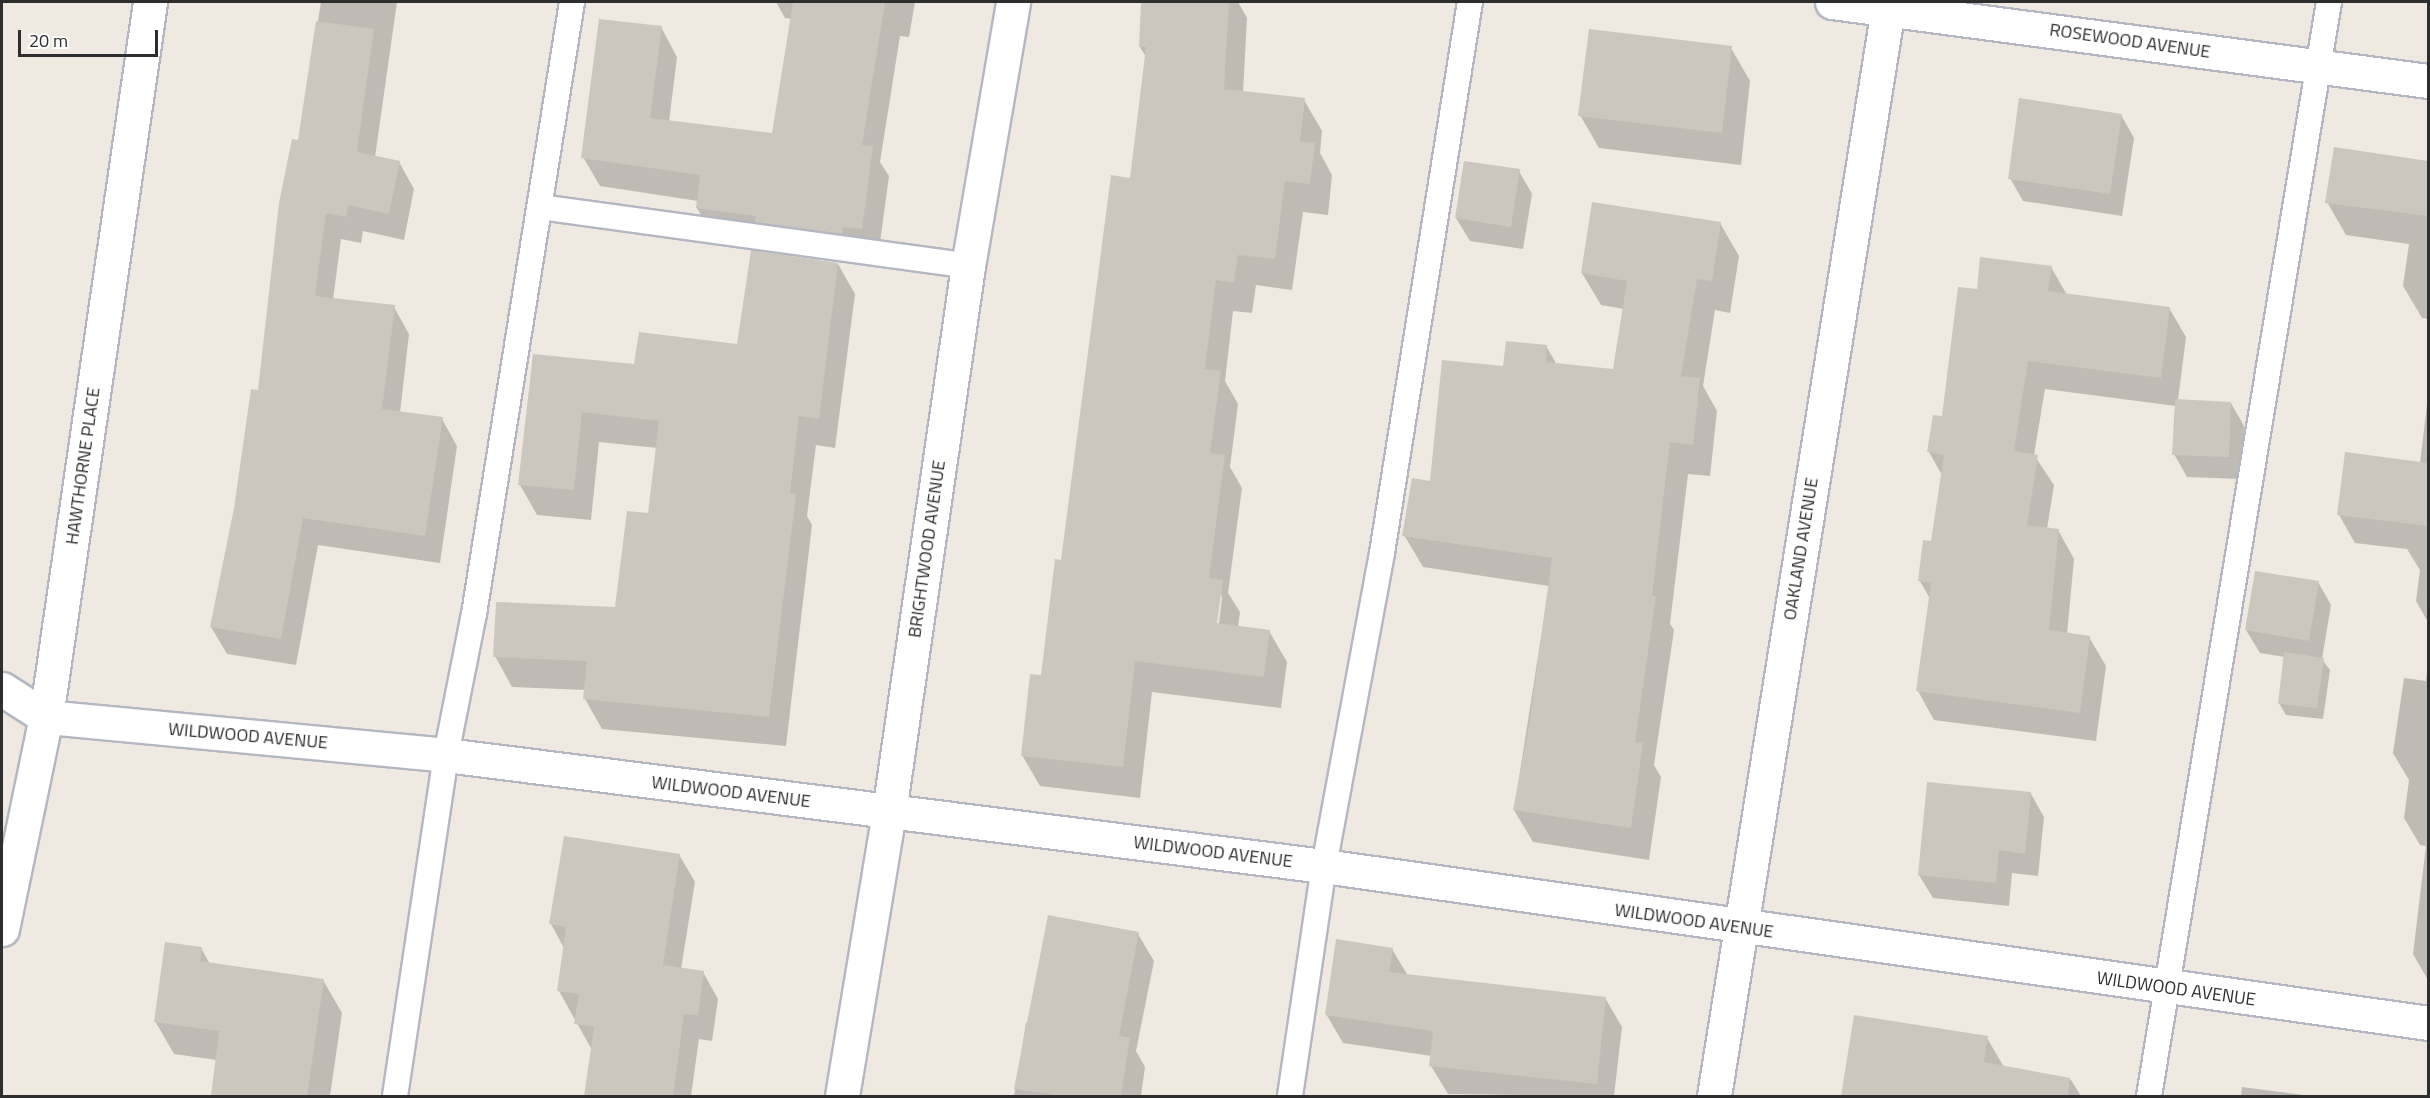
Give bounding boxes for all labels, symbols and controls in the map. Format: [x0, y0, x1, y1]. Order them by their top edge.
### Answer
scale bar [21, 18, 160, 56]
street label: ROSEWOOD AVENUE [2048, 19, 2212, 63]
text: 20 m [29, 27, 68, 54]
street label: HAWTHORNE PLACE [61, 386, 105, 546]
street label: BRIGHTWOOD AVENUE [904, 459, 950, 639]
street label: OAKLAND AVENUE [1779, 476, 1823, 622]
street label: WILDWOOD AVENUE [167, 718, 329, 754]
street label: WILDWOOD AVENUE [650, 772, 812, 812]
street label: WILDWOOD AVENUE [1132, 832, 1294, 872]
street label: WILDWOOD AVENUE [1613, 899, 1775, 943]
street label: WILDWOOD AVENUE [2095, 967, 2257, 1011]

